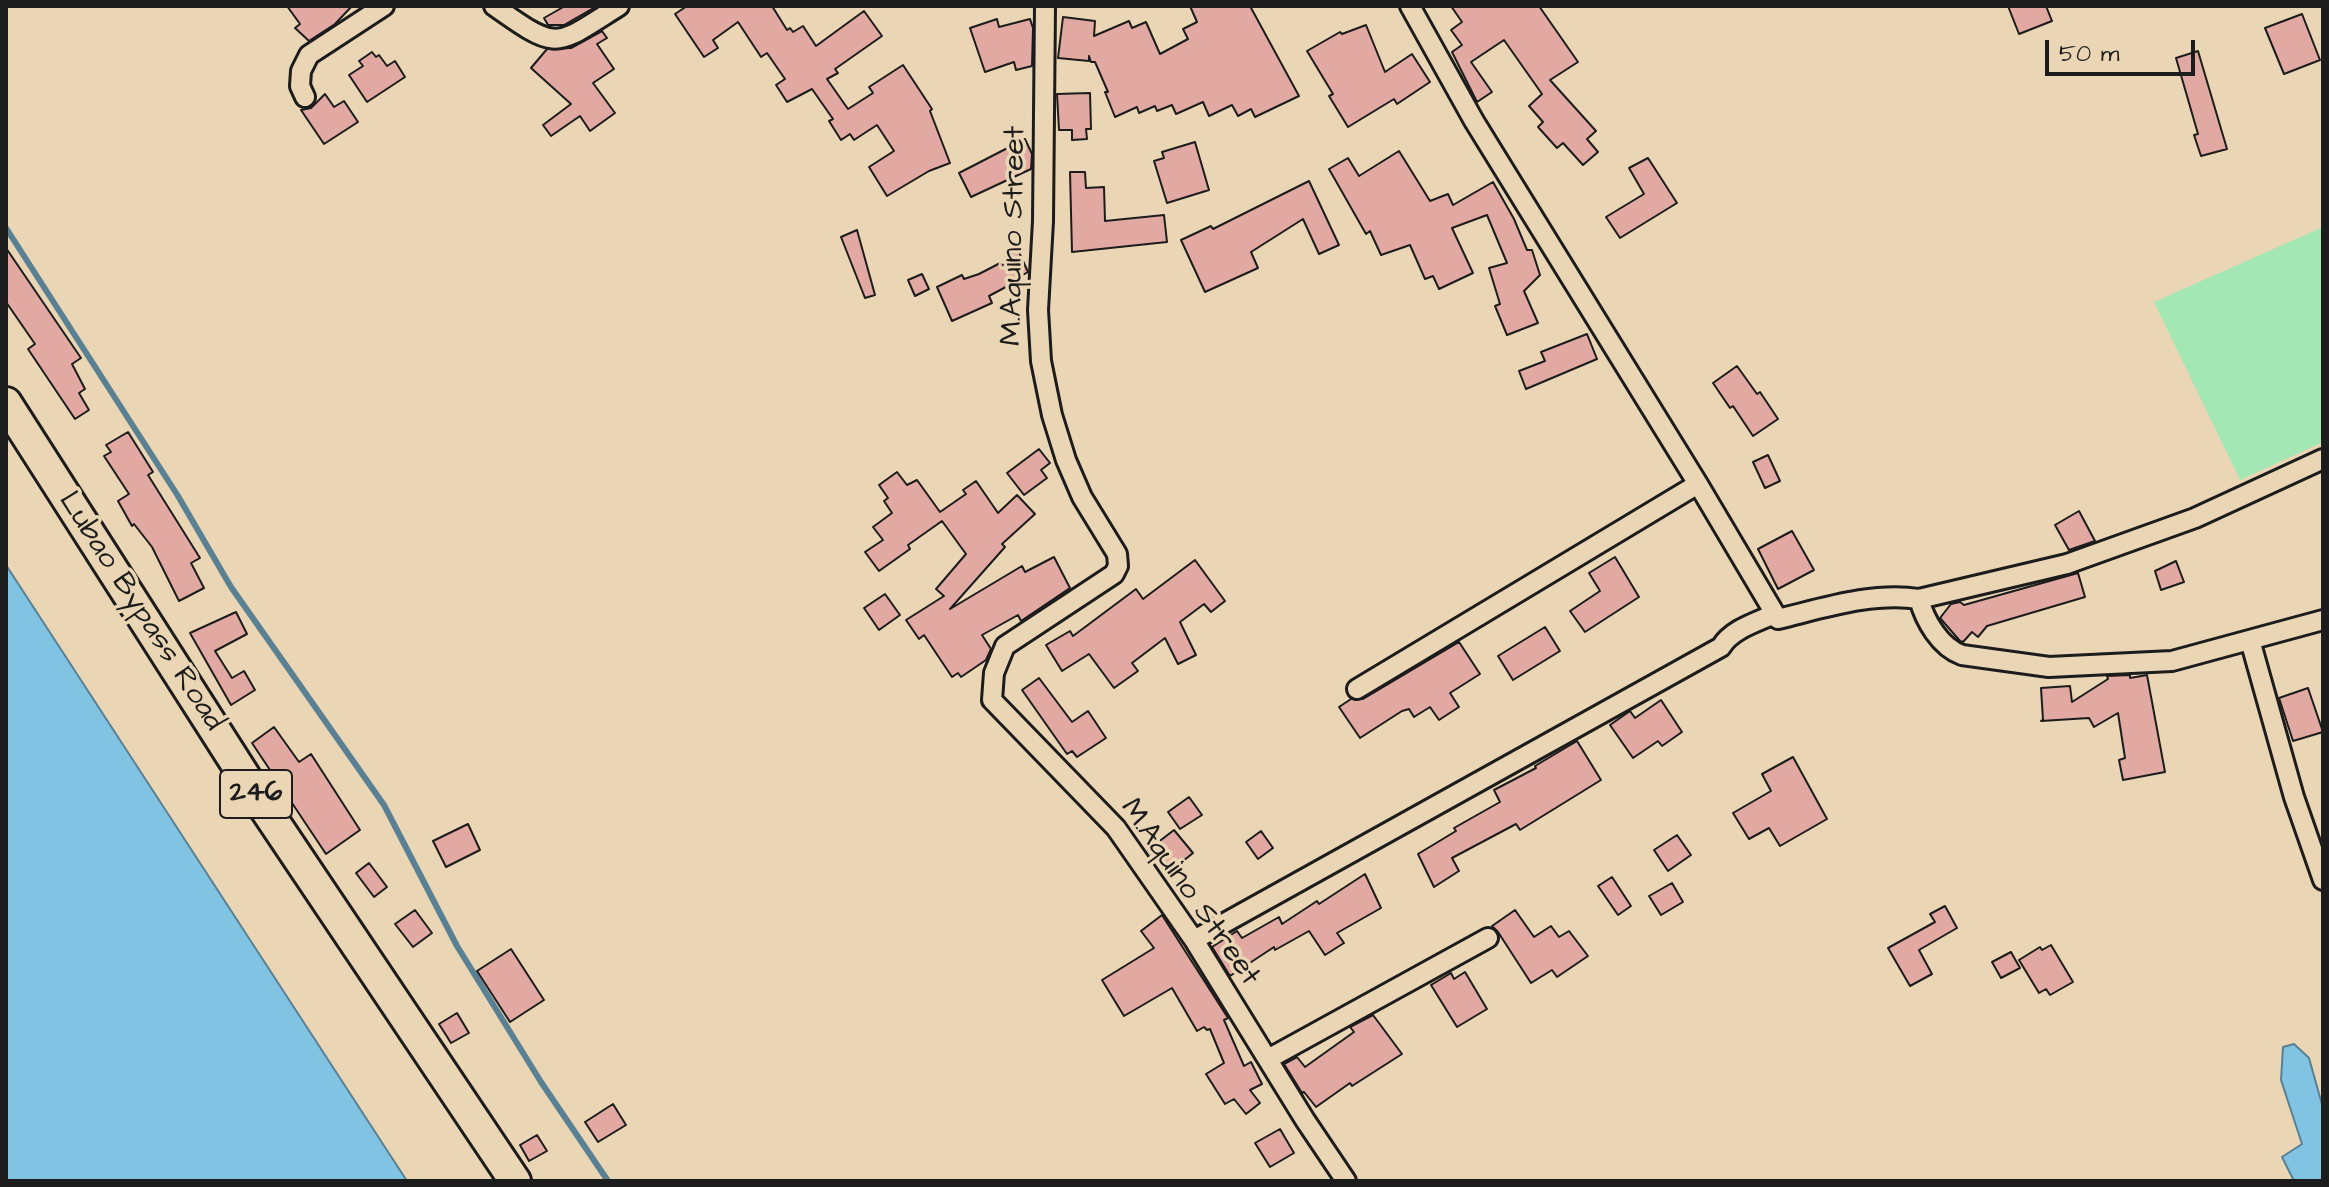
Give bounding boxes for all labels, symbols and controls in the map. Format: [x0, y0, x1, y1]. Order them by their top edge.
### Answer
scale bar [2049, 24, 2199, 74]
text: 50 m [2059, 37, 2119, 71]
street label: M.Aquino Street [995, 126, 1035, 346]
street label: Lubao Bypass Road [49, 486, 231, 738]
road number: 246 [220, 770, 292, 818]
street label: M.Aquino Street [1111, 793, 1267, 993]

